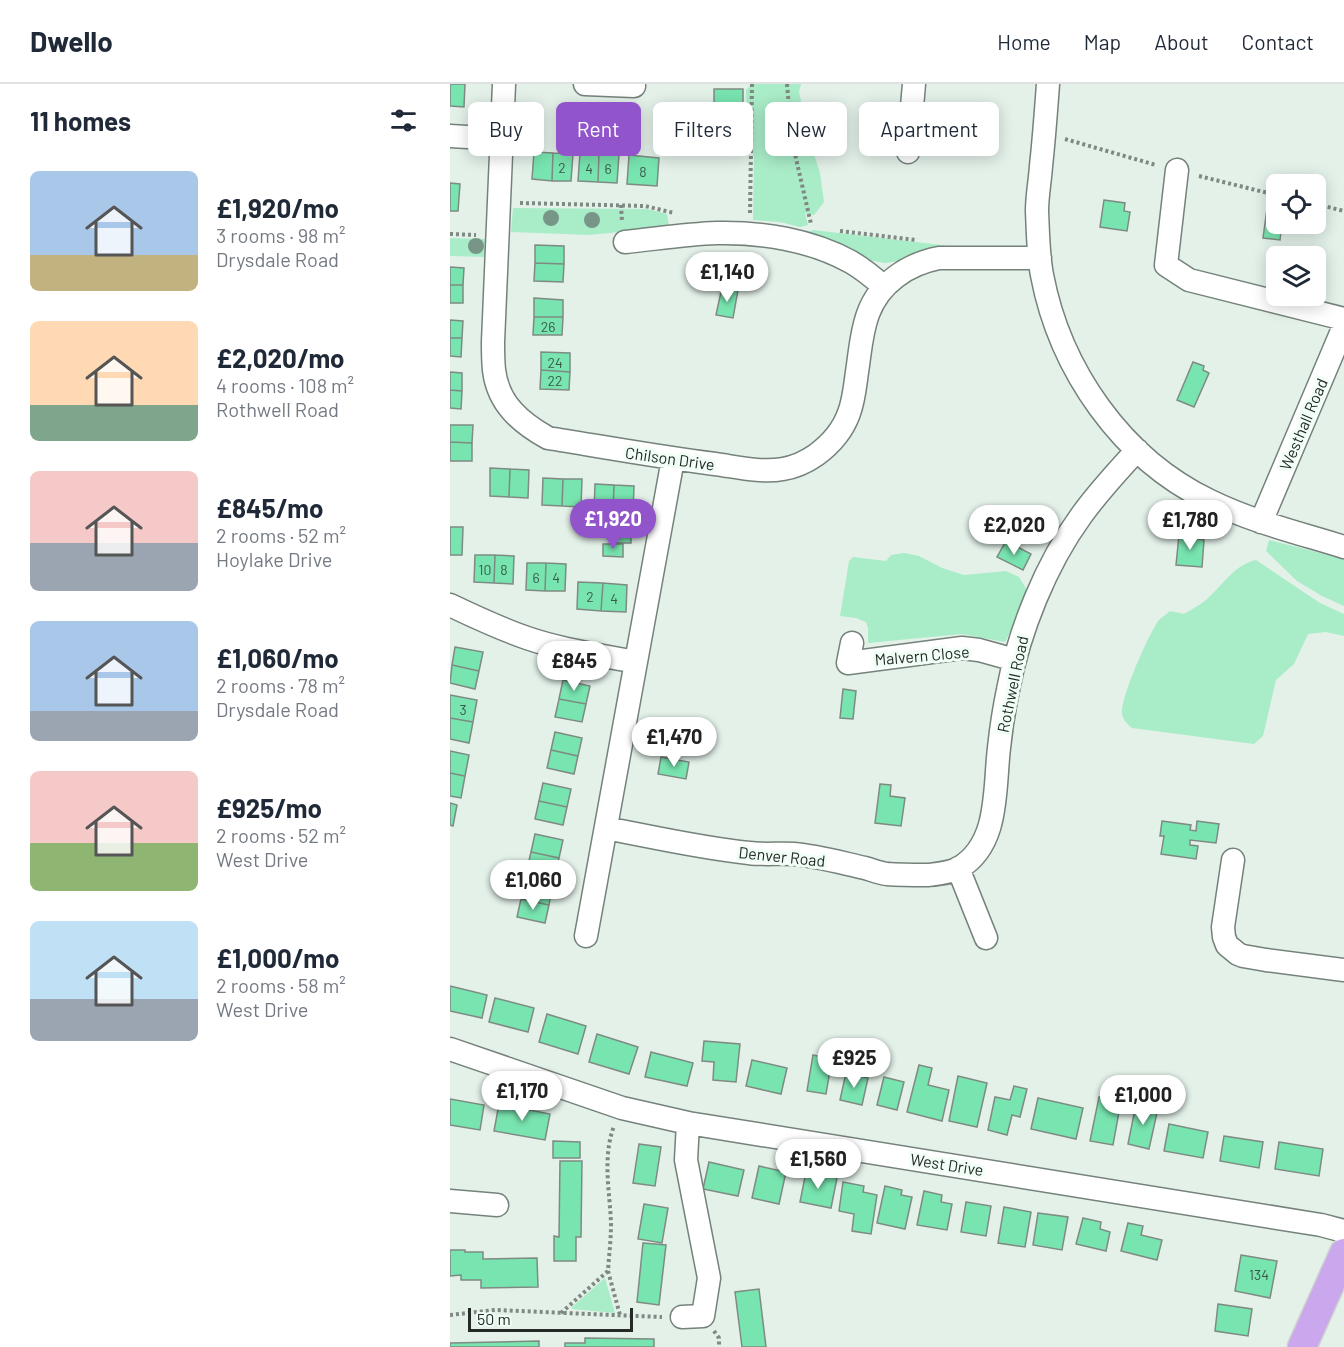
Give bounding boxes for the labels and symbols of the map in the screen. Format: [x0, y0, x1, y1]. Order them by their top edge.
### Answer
house number: 2 [558, 159, 566, 176]
house number: 4 [585, 160, 593, 177]
house number: 6 [604, 160, 612, 177]
house number: 8 [639, 163, 647, 180]
pin: £1,140 [678, 252, 776, 303]
house number: 26 [541, 318, 555, 335]
house number: 24 [547, 354, 563, 371]
house number: 22 [547, 372, 563, 389]
street label: Westhall Road [1275, 375, 1331, 473]
street label: Chilson Drive [624, 442, 716, 474]
pin: £1,920 [564, 499, 662, 550]
pin: £1,780 [1141, 500, 1239, 551]
pin: £2,020 [965, 505, 1063, 556]
house number: 10 [479, 561, 491, 578]
house number: 8 [500, 561, 508, 578]
house number: 6 [532, 569, 540, 586]
house number: 4 [552, 569, 560, 586]
house number: 2 [586, 588, 594, 605]
house number: 4 [610, 590, 618, 607]
street label: Rothwell Road [992, 634, 1032, 734]
pin: £845 [538, 641, 610, 692]
street label: Malvern Close [874, 641, 970, 669]
house number: 3 [459, 701, 467, 718]
pin: £1,470 [625, 717, 723, 768]
street label: Denver Road [738, 842, 826, 870]
pin: £1,060 [484, 860, 582, 911]
pin: £925 [818, 1038, 890, 1089]
pin: £1,170 [473, 1071, 571, 1122]
pin: £1,000 [1094, 1075, 1192, 1126]
pin: £1,560 [769, 1139, 867, 1190]
street label: West Drive [909, 1149, 985, 1179]
house number: 134 [1249, 1266, 1269, 1283]
scale bar [468, 1305, 633, 1332]

